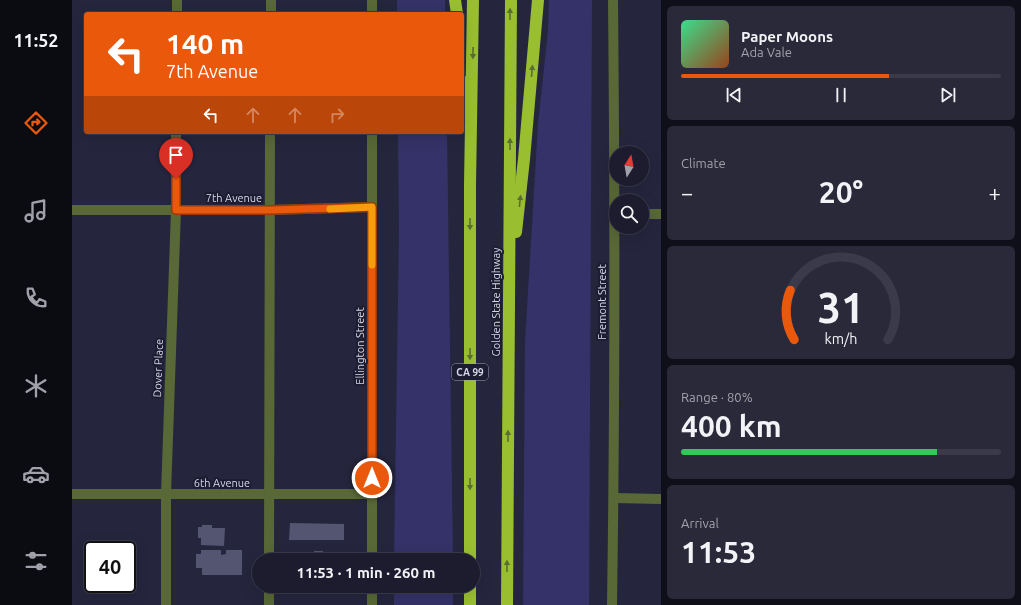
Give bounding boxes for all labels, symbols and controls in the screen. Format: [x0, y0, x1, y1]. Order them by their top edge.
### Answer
one-way arrow [507, 8, 514, 20]
icon: left [100, 28, 152, 80]
text: 140 m [166, 28, 244, 59]
text: Paper Moons [741, 28, 833, 45]
text: 11:52 [13, 30, 59, 50]
text: Ada Vale [741, 45, 792, 59]
one-way arrow [469, 47, 476, 59]
text: 7th Avenue [166, 61, 258, 81]
one-way arrow [529, 65, 535, 77]
icon: previous [723, 84, 745, 106]
icon: pause [830, 84, 852, 106]
icon: next [937, 84, 959, 106]
icon: left [200, 104, 222, 126]
icon: ahead [242, 104, 264, 126]
icon: ahead [284, 104, 306, 126]
icon: right [326, 104, 348, 126]
icon: directions [22, 109, 50, 137]
one-way arrow [507, 137, 513, 150]
pin [159, 138, 193, 179]
icon: arrive [165, 144, 187, 166]
north arrow [609, 146, 649, 186]
map controls [609, 146, 649, 234]
text: Climate [681, 156, 726, 170]
text: 20° [819, 175, 863, 209]
text: − [681, 180, 693, 205]
text: + [989, 180, 1001, 205]
street label: 7th Avenue [206, 192, 262, 204]
button: search [609, 194, 649, 234]
one-way arrow [516, 195, 523, 207]
icon: music [22, 197, 50, 225]
one-way arrow [467, 218, 473, 231]
street label: Golden State Highway [490, 247, 502, 356]
street label: Fremont Street [596, 264, 608, 340]
icon: phone [22, 284, 50, 312]
text: 31 [818, 284, 864, 331]
street label: Ellington Street [354, 307, 366, 385]
text: km/h [825, 331, 857, 347]
street label: Dover Place [151, 339, 165, 397]
one-way arrow [467, 348, 473, 361]
road number: CA 99 [452, 364, 488, 380]
icon: climate [22, 372, 50, 400]
text: Range · 80% [681, 390, 753, 404]
text: 400 km [681, 409, 782, 443]
one-way arrow [505, 429, 511, 442]
position arrow [351, 457, 393, 499]
icon: car [22, 460, 50, 488]
street label: 6th Avenue [194, 477, 250, 489]
one-way arrow [467, 478, 473, 491]
text: Arrival [681, 516, 719, 530]
text: 11:53 [681, 535, 756, 569]
speed limit sign: 40 [84, 541, 136, 593]
icon: filters [22, 547, 50, 575]
one-way arrow [504, 559, 510, 572]
text: 11:53 · 1 min · 260 m [297, 564, 435, 581]

